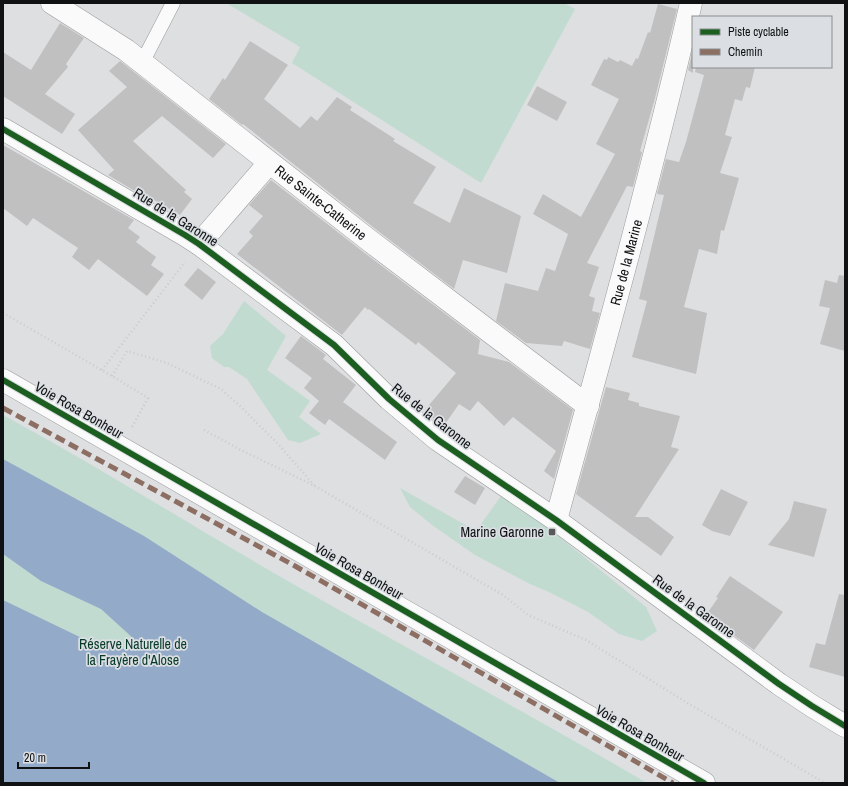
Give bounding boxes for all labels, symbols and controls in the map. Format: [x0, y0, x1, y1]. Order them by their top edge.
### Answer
legend [692, 16, 832, 68]
text: Piste cyclable [728, 24, 789, 40]
text: Chemin [728, 44, 762, 60]
street label: Rue Sainte-Catherine [271, 161, 370, 244]
street label: Rue de la Garonne [130, 184, 222, 250]
street label: Rue de la Marine [606, 217, 646, 307]
street label: Voie Rosa Bonheur [31, 377, 127, 443]
street label: Rue de la Garonne [388, 379, 476, 453]
place label: Marine Garonne [460, 523, 544, 541]
marker: Marine Garonne [547, 527, 557, 537]
street label: Voie Rosa Bonheur [311, 538, 407, 604]
street label: Rue de la Garonne [649, 570, 739, 642]
park label: Réserve Naturelle de la Frayère d'Alose [79, 635, 187, 669]
street label: Voie Rosa Bonheur [592, 700, 688, 766]
scale bar [18, 744, 89, 770]
text: 20 m [24, 750, 46, 766]

